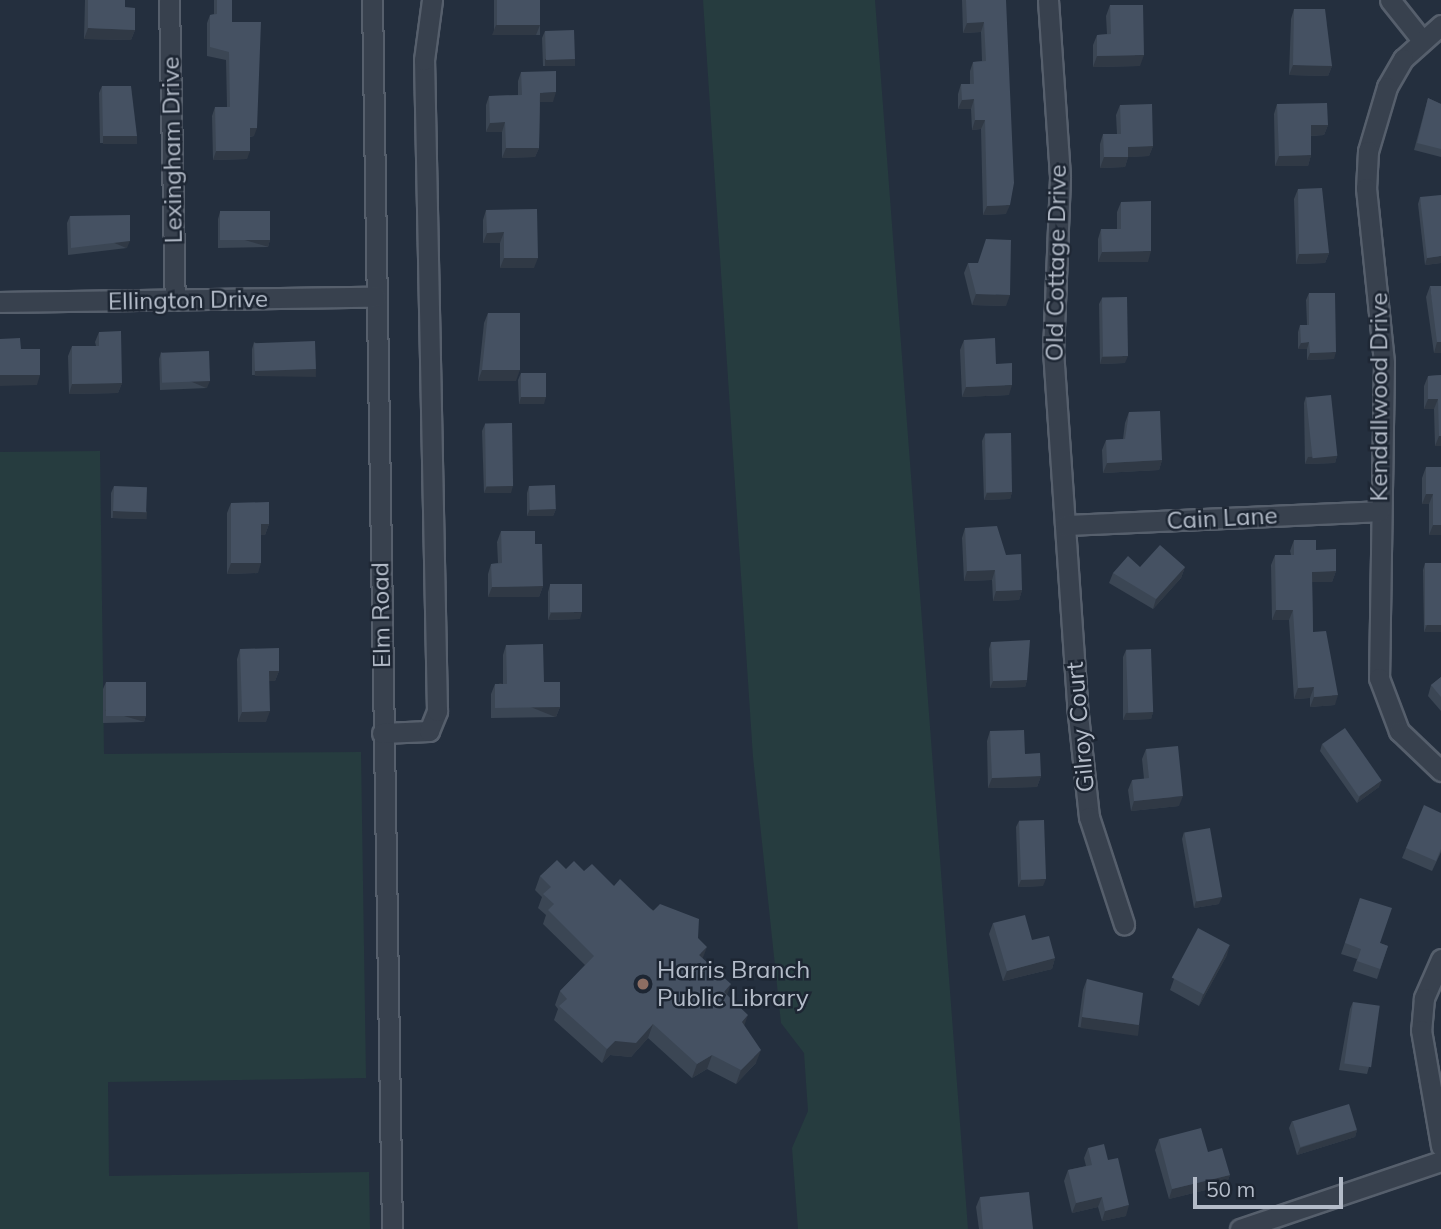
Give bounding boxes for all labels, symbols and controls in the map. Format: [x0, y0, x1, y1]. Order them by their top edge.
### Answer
street label: Lexingham Drive [156, 56, 188, 244]
street label: Old Cottage Drive [1040, 164, 1072, 362]
street label: Ellington Drive [108, 284, 268, 316]
street label: Kendallwood Drive [1365, 292, 1393, 502]
street label: Cain Lane [1166, 501, 1278, 535]
street label: Elm Road [366, 562, 396, 668]
street label: Gilroy Court [1060, 661, 1100, 793]
place label: Harris Branch Public Library [657, 956, 810, 1012]
marker: Harris Branch Public Library [635, 976, 651, 992]
scale bar [1196, 1162, 1346, 1206]
text: 50 m [1206, 1176, 1255, 1202]

